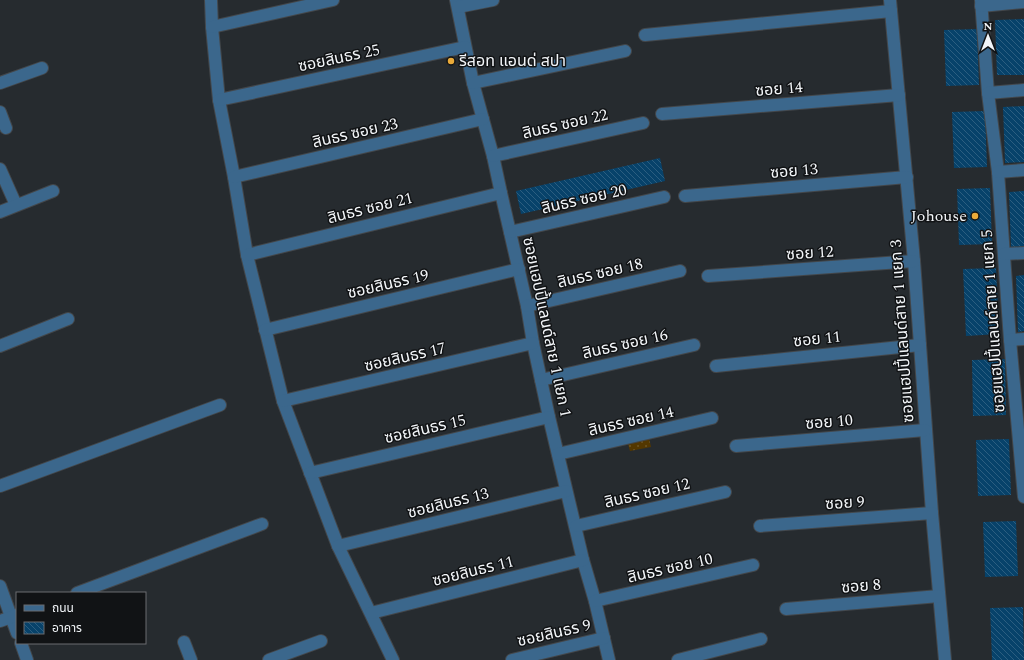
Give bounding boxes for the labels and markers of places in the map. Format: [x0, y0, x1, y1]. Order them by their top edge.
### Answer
place label: รีสอท แอนด่ สปา [459, 49, 566, 73]
marker: รีสอท แอนด่ สปา [446, 56, 456, 66]
place label: Johouse [911, 204, 967, 228]
marker: Johouse [970, 211, 980, 221]

